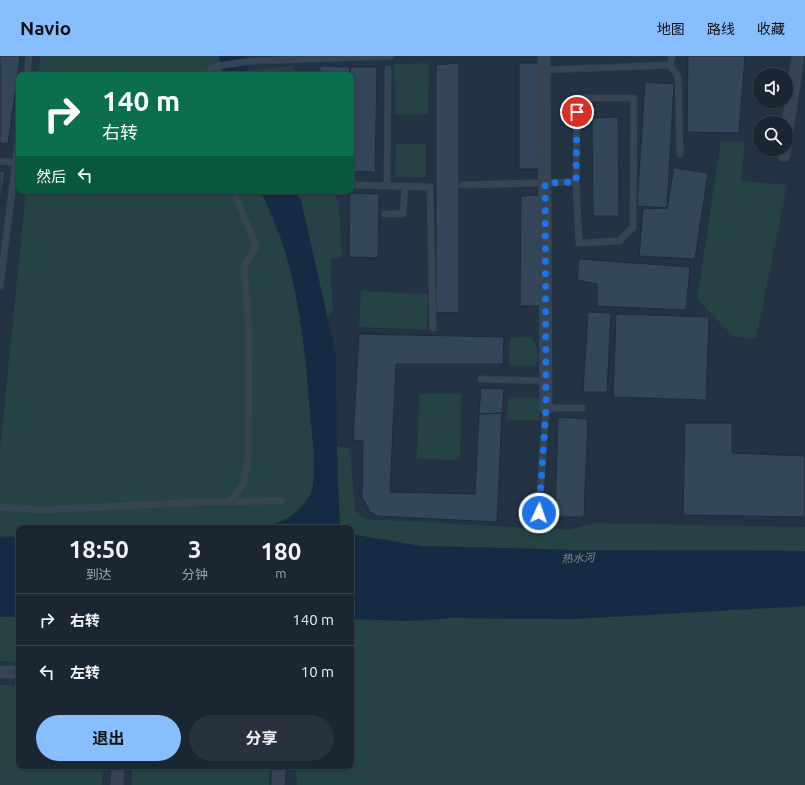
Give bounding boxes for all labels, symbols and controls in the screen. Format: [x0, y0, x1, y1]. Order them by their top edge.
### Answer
text: Navio [20, 17, 71, 39]
text: 地图 [657, 21, 685, 37]
text: 路线 [707, 21, 735, 37]
text: 收藏 [757, 21, 785, 37]
map controls [753, 68, 793, 156]
button: sound [753, 68, 793, 108]
text: 140 m [102, 85, 180, 116]
icon: right [36, 88, 88, 140]
pin [560, 95, 594, 129]
icon: arrive [566, 101, 588, 123]
button: search [753, 116, 793, 156]
text: 右转 [102, 122, 138, 142]
icon: left [74, 164, 96, 186]
text: 然后 [36, 168, 66, 185]
position arrow [518, 492, 560, 534]
text: 18:50 [69, 536, 129, 563]
text: 3 [188, 536, 202, 563]
text: 180 [261, 538, 301, 565]
water label: 热水河 [561, 551, 597, 565]
text: m [275, 566, 286, 580]
text: 到达 [86, 567, 112, 581]
text: 分钟 [182, 567, 208, 581]
icon: right [36, 609, 58, 631]
text: 140 m [292, 611, 334, 628]
text: 右转 [70, 612, 100, 629]
icon: left [36, 661, 58, 683]
text: 10 m [301, 663, 334, 680]
text: 左转 [70, 664, 100, 681]
button: 退出 [36, 715, 181, 761]
button: 分享 [189, 715, 334, 761]

